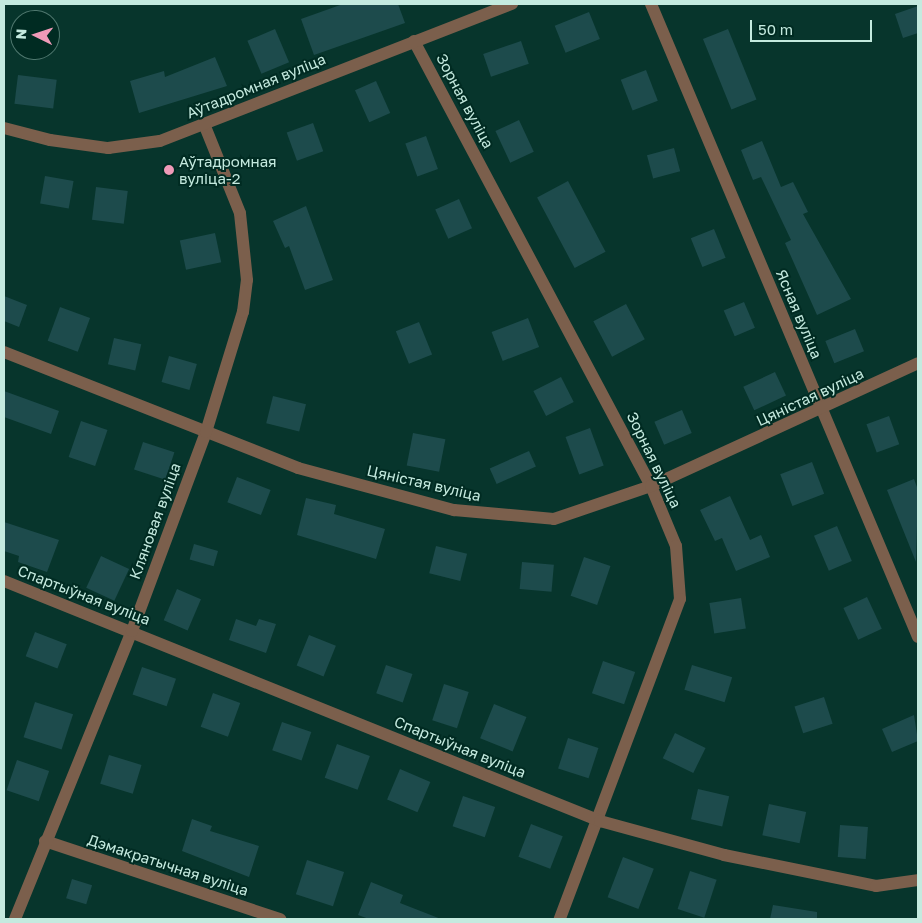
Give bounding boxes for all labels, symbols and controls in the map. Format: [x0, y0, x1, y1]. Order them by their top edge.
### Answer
north arrow [10, 10, 60, 60]
scale bar [752, 10, 874, 42]
text: 50 m [758, 20, 793, 38]
text: N [12, 28, 29, 40]
street label: Аўтадромная вуліца [184, 50, 328, 122]
street label: Зорная вуліца [432, 51, 498, 151]
place label: Аўтадромная вуліца-2 [179, 152, 277, 187]
marker: Аўтадромная вуліца-2 [163, 164, 175, 176]
street label: Ясная вуліца [772, 267, 826, 361]
street label: Цяністая вуліца [753, 364, 867, 430]
street label: Зорная вуліца [623, 409, 685, 511]
street label: Кляновая вуліца [126, 460, 184, 582]
street label: Цяністая вуліца [365, 461, 483, 505]
street label: Спартыўная вуліца [15, 561, 153, 629]
street label: Спартыўная вуліца [392, 712, 528, 782]
street label: Дэмакратычная вуліца [85, 830, 251, 900]

